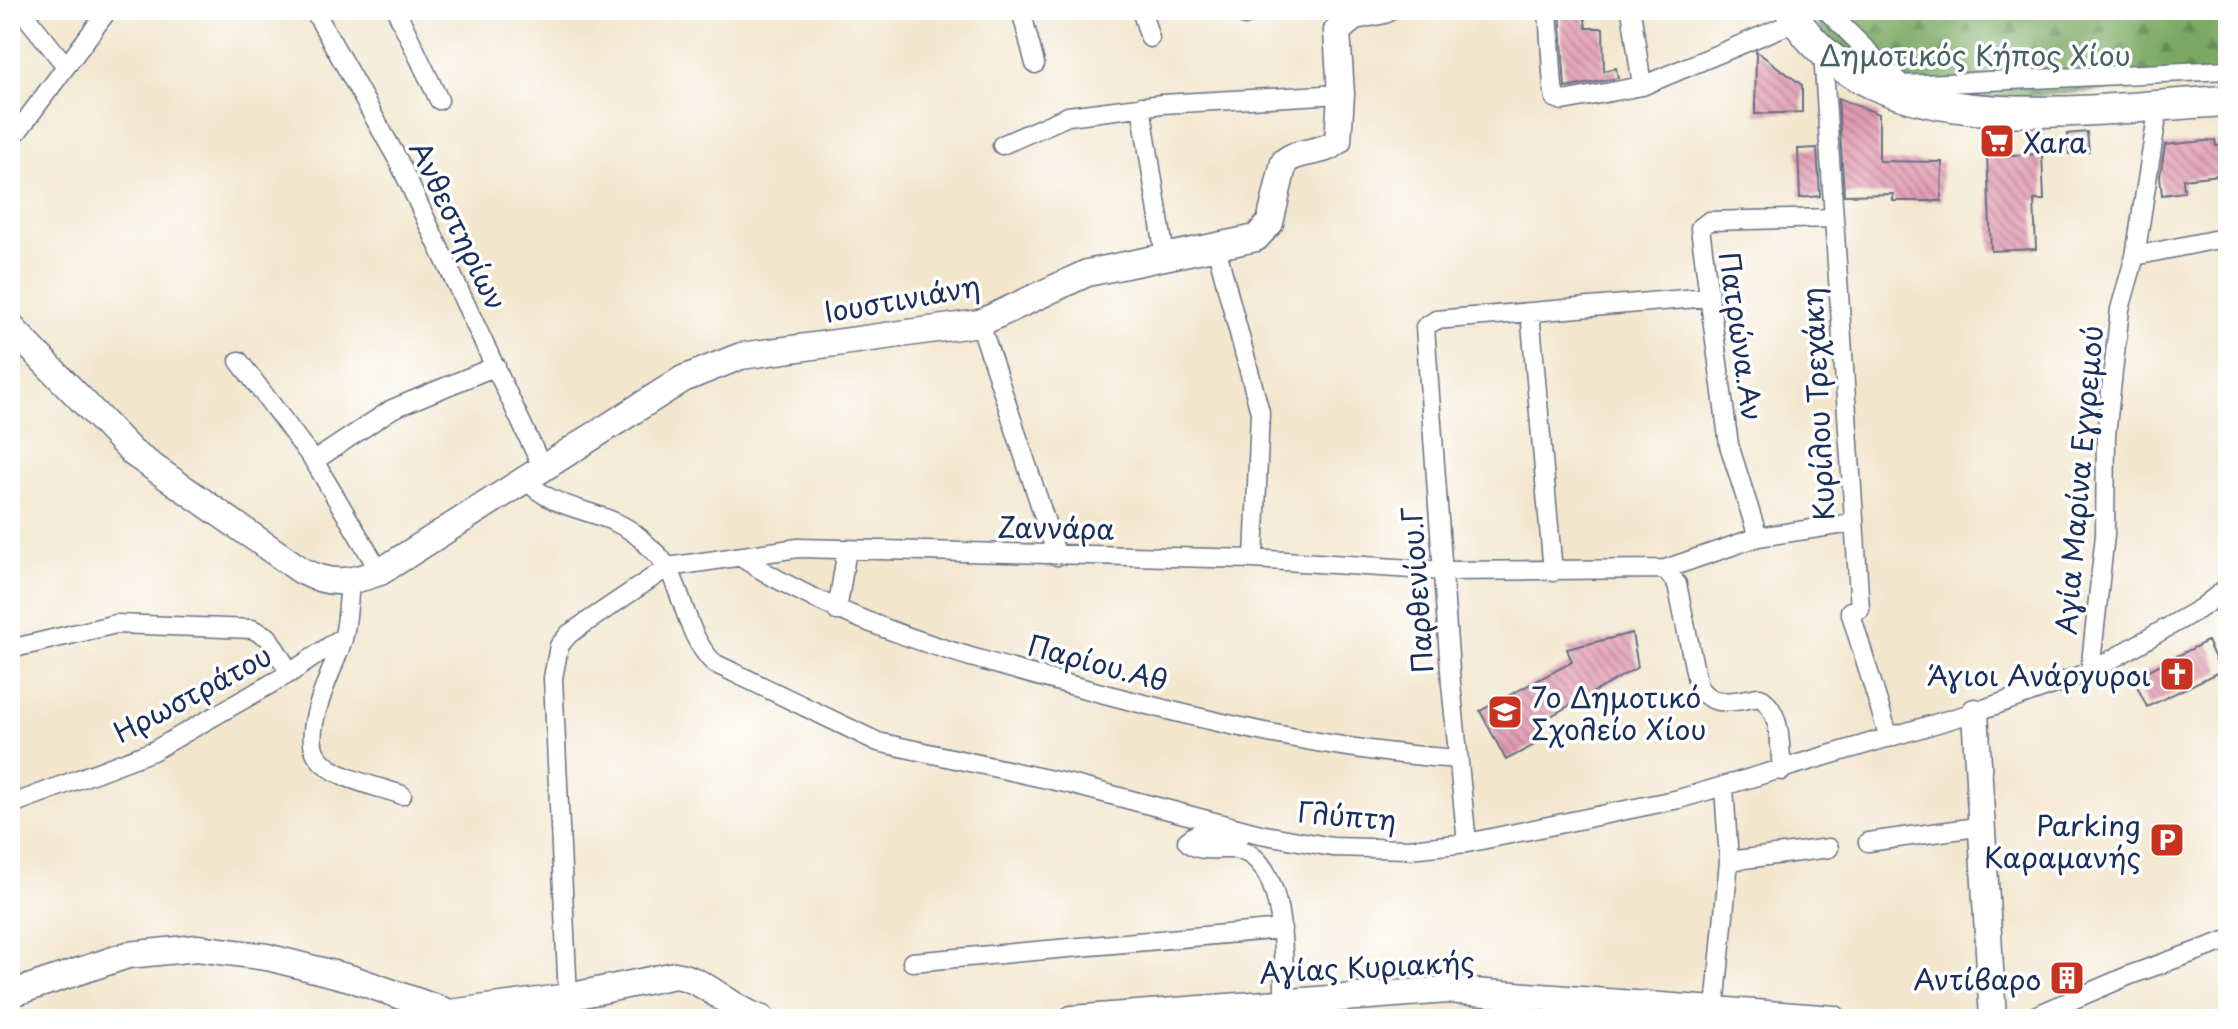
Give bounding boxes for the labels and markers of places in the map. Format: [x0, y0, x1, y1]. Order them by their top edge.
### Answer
place label: Xara [2023, 120, 2087, 163]
supermarket icon: Xara [1978, 122, 2016, 160]
place label: Άγιοι Ανάργυροι [1927, 653, 2151, 696]
church icon: Άγιοι Ανάργυροι [2158, 655, 2196, 693]
place label: 7ο Δημοτικό Σχολείο Χίου [1531, 675, 1706, 750]
school or university icon: 7ο Δημοτικό Σχολείο Χίου [1486, 693, 1524, 731]
place label: Parking Καραμανής [1984, 803, 2141, 878]
parking icon: Parking Καραμανής [2148, 821, 2186, 859]
place label: Αντίβαρο [1914, 957, 2041, 1000]
building icon: Αντίβαρο [2048, 959, 2086, 997]

